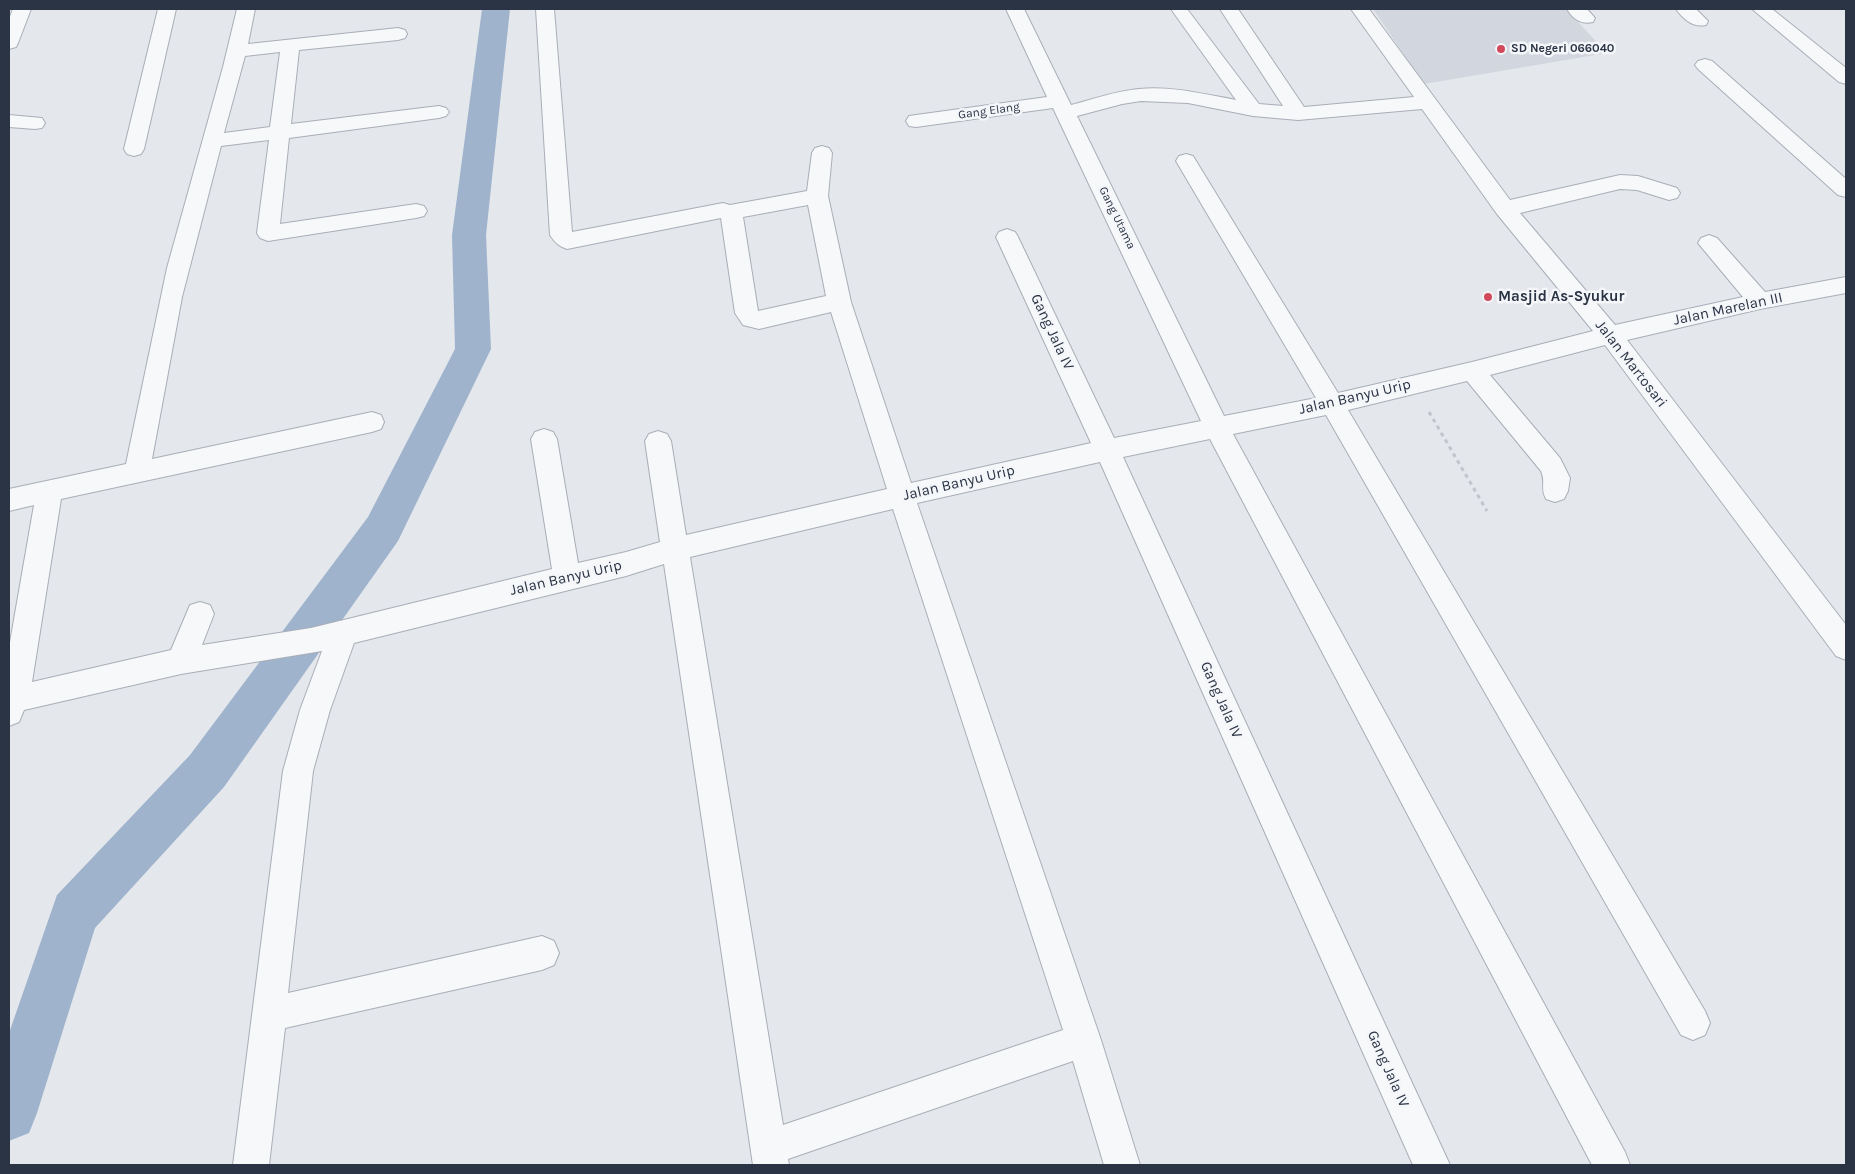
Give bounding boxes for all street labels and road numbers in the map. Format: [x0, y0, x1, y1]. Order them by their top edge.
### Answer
street label: Gang Elang [957, 100, 1021, 122]
street label: Gang Utama [1096, 184, 1138, 252]
street label: Jalan Marelan III [1672, 289, 1784, 329]
street label: Gang Jala IV [1027, 291, 1077, 373]
street label: Jalan Martosari [1591, 317, 1671, 411]
street label: Jalan Banyu Urip [1297, 375, 1413, 419]
street label: Jalan Banyu Urip [901, 461, 1017, 505]
street label: Jalan Banyu Urip [508, 556, 624, 600]
street label: Gang Jala IV [1196, 659, 1246, 741]
street label: Gang Jala IV [1363, 1028, 1413, 1110]

